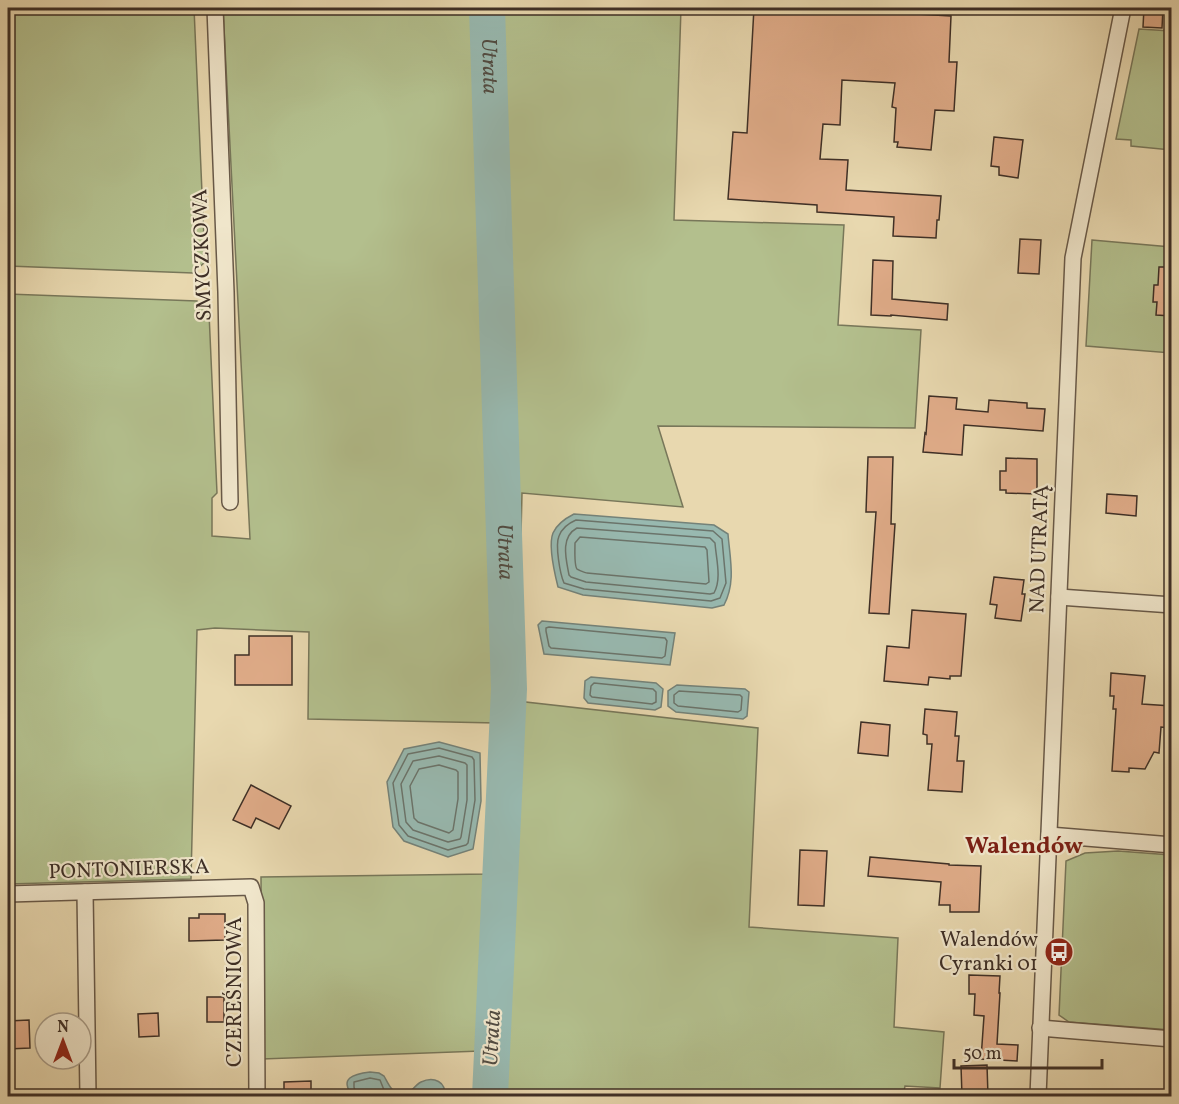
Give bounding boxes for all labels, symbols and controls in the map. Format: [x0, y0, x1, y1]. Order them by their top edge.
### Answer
water label: Utrata [472, 37, 505, 95]
street label: SMYCZKOWA [186, 188, 220, 322]
street label: NAD UTRATĄ [1023, 484, 1057, 614]
water label: Utrata [488, 523, 521, 580]
district label: Walendów [965, 830, 1083, 864]
street label: PONTONIERSKA [48, 853, 210, 887]
street label: CZEREŚNIOWA [221, 917, 250, 1067]
place label: Walendów Cyranki 01 [939, 926, 1038, 979]
bus stop icon: Walendów Cyranki 01 [1043, 936, 1075, 968]
water label: Utrata [476, 1009, 510, 1067]
north arrow [33, 1011, 93, 1071]
text: N [57, 1017, 69, 1039]
scale bar [954, 1032, 1102, 1070]
text: 50 m [963, 1042, 1002, 1067]

